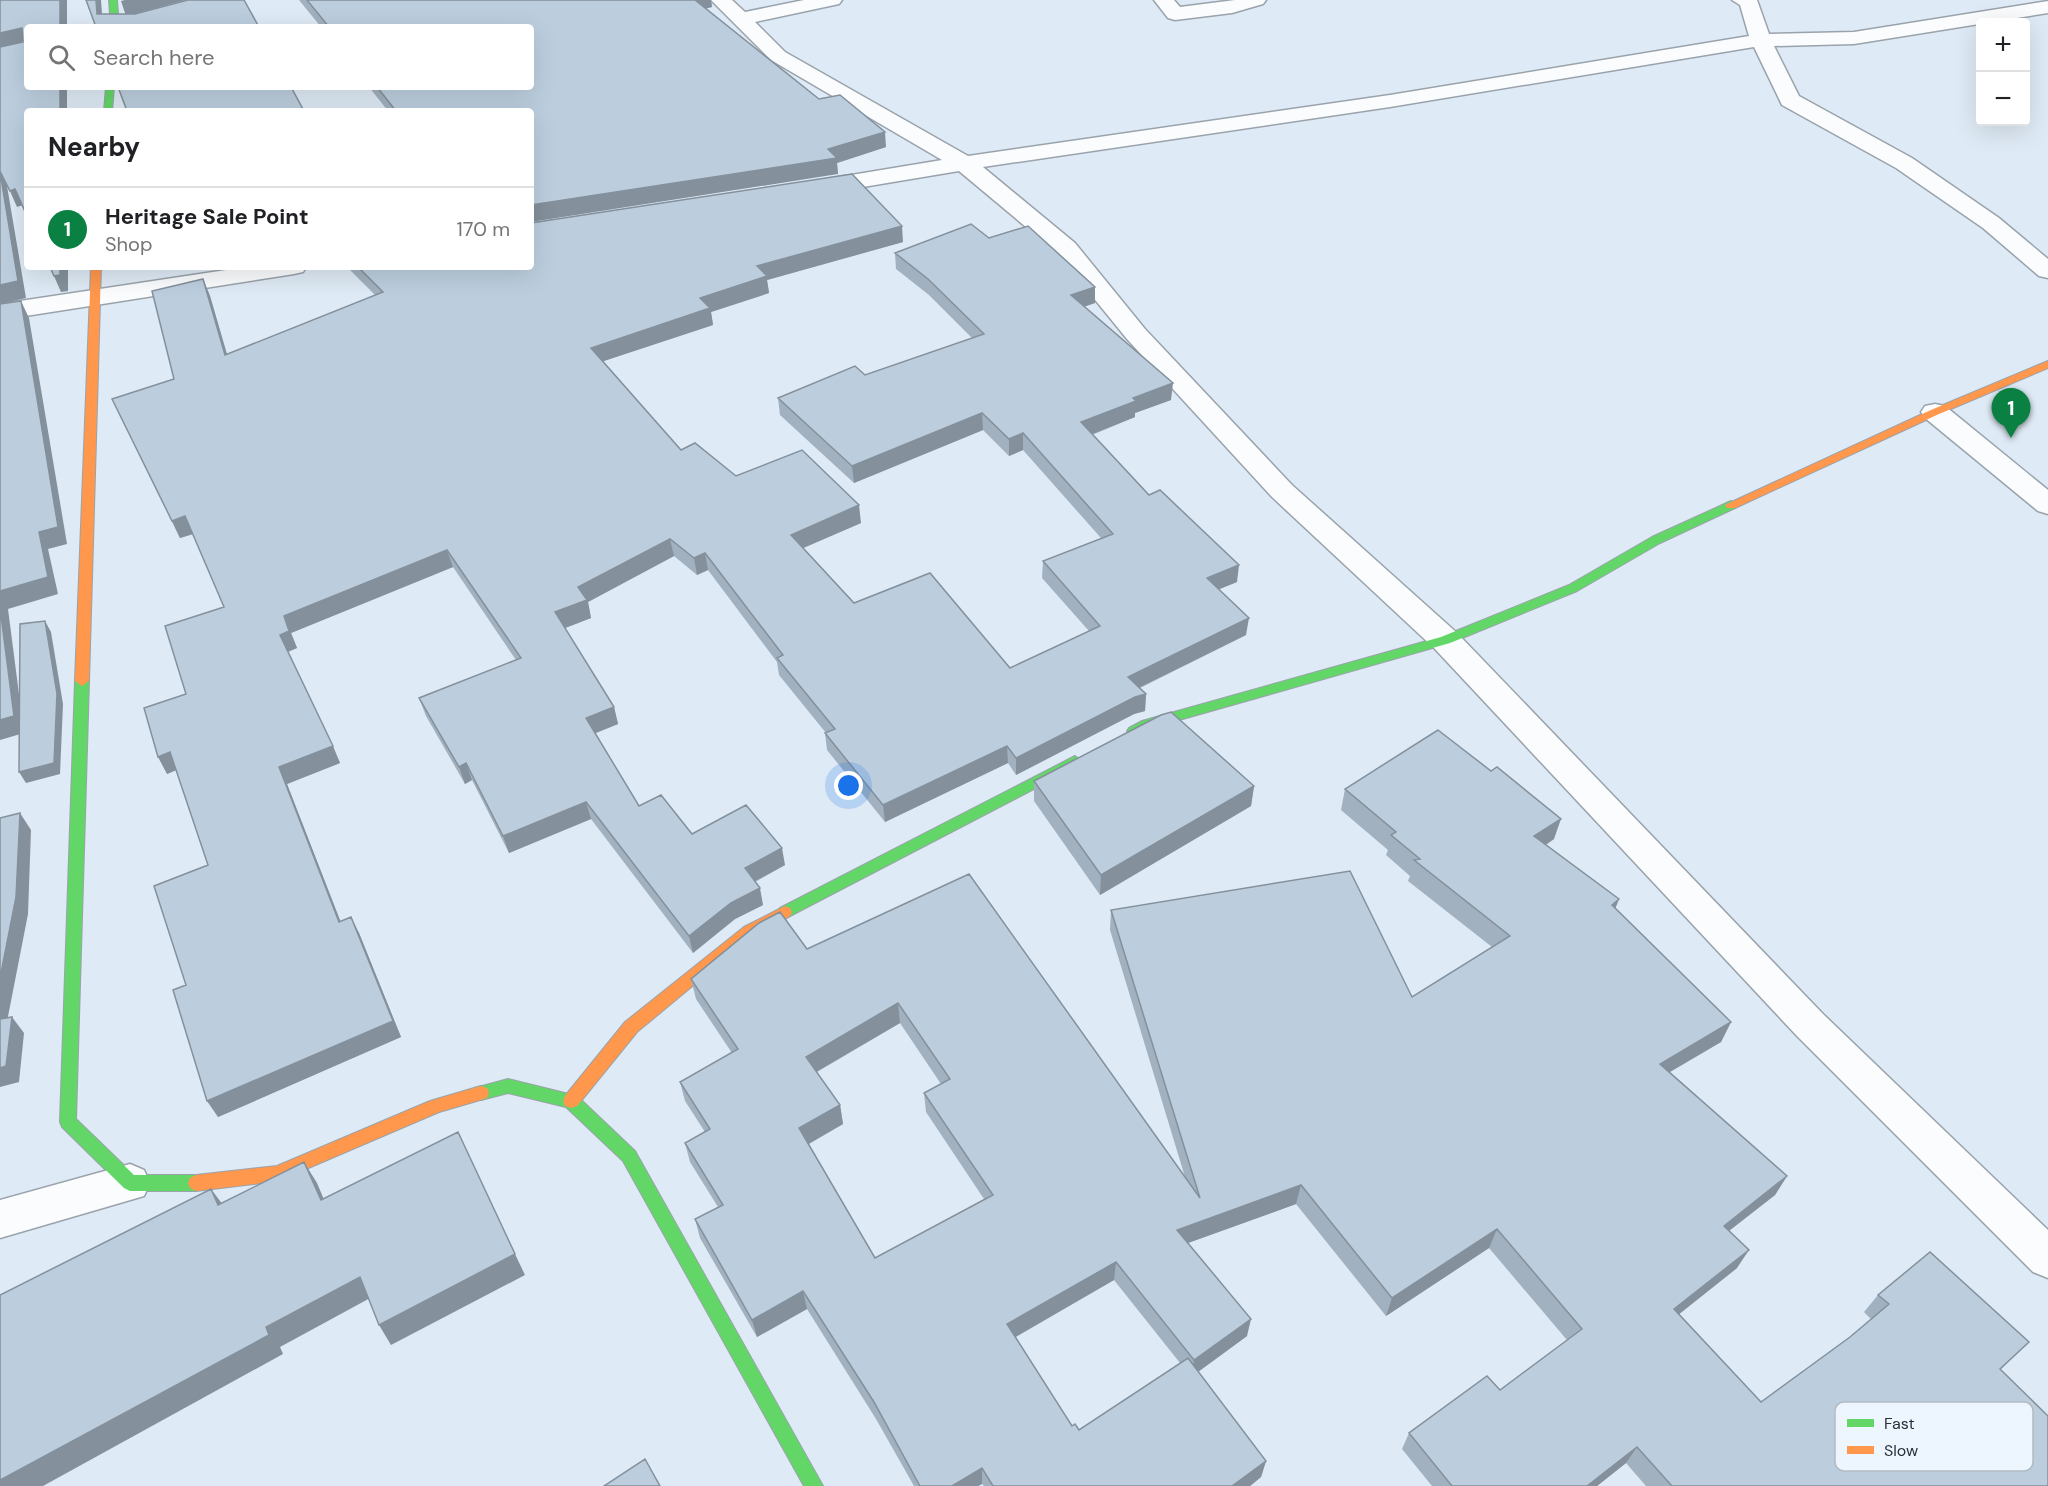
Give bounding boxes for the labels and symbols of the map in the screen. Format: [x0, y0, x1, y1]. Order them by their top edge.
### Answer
pin: 1 [1992, 388, 2030, 438]
your location [834, 771, 863, 800]
legend [1835, 1402, 2033, 1471]
text: Fast [1884, 1413, 1915, 1434]
text: Slow [1884, 1440, 1918, 1461]

